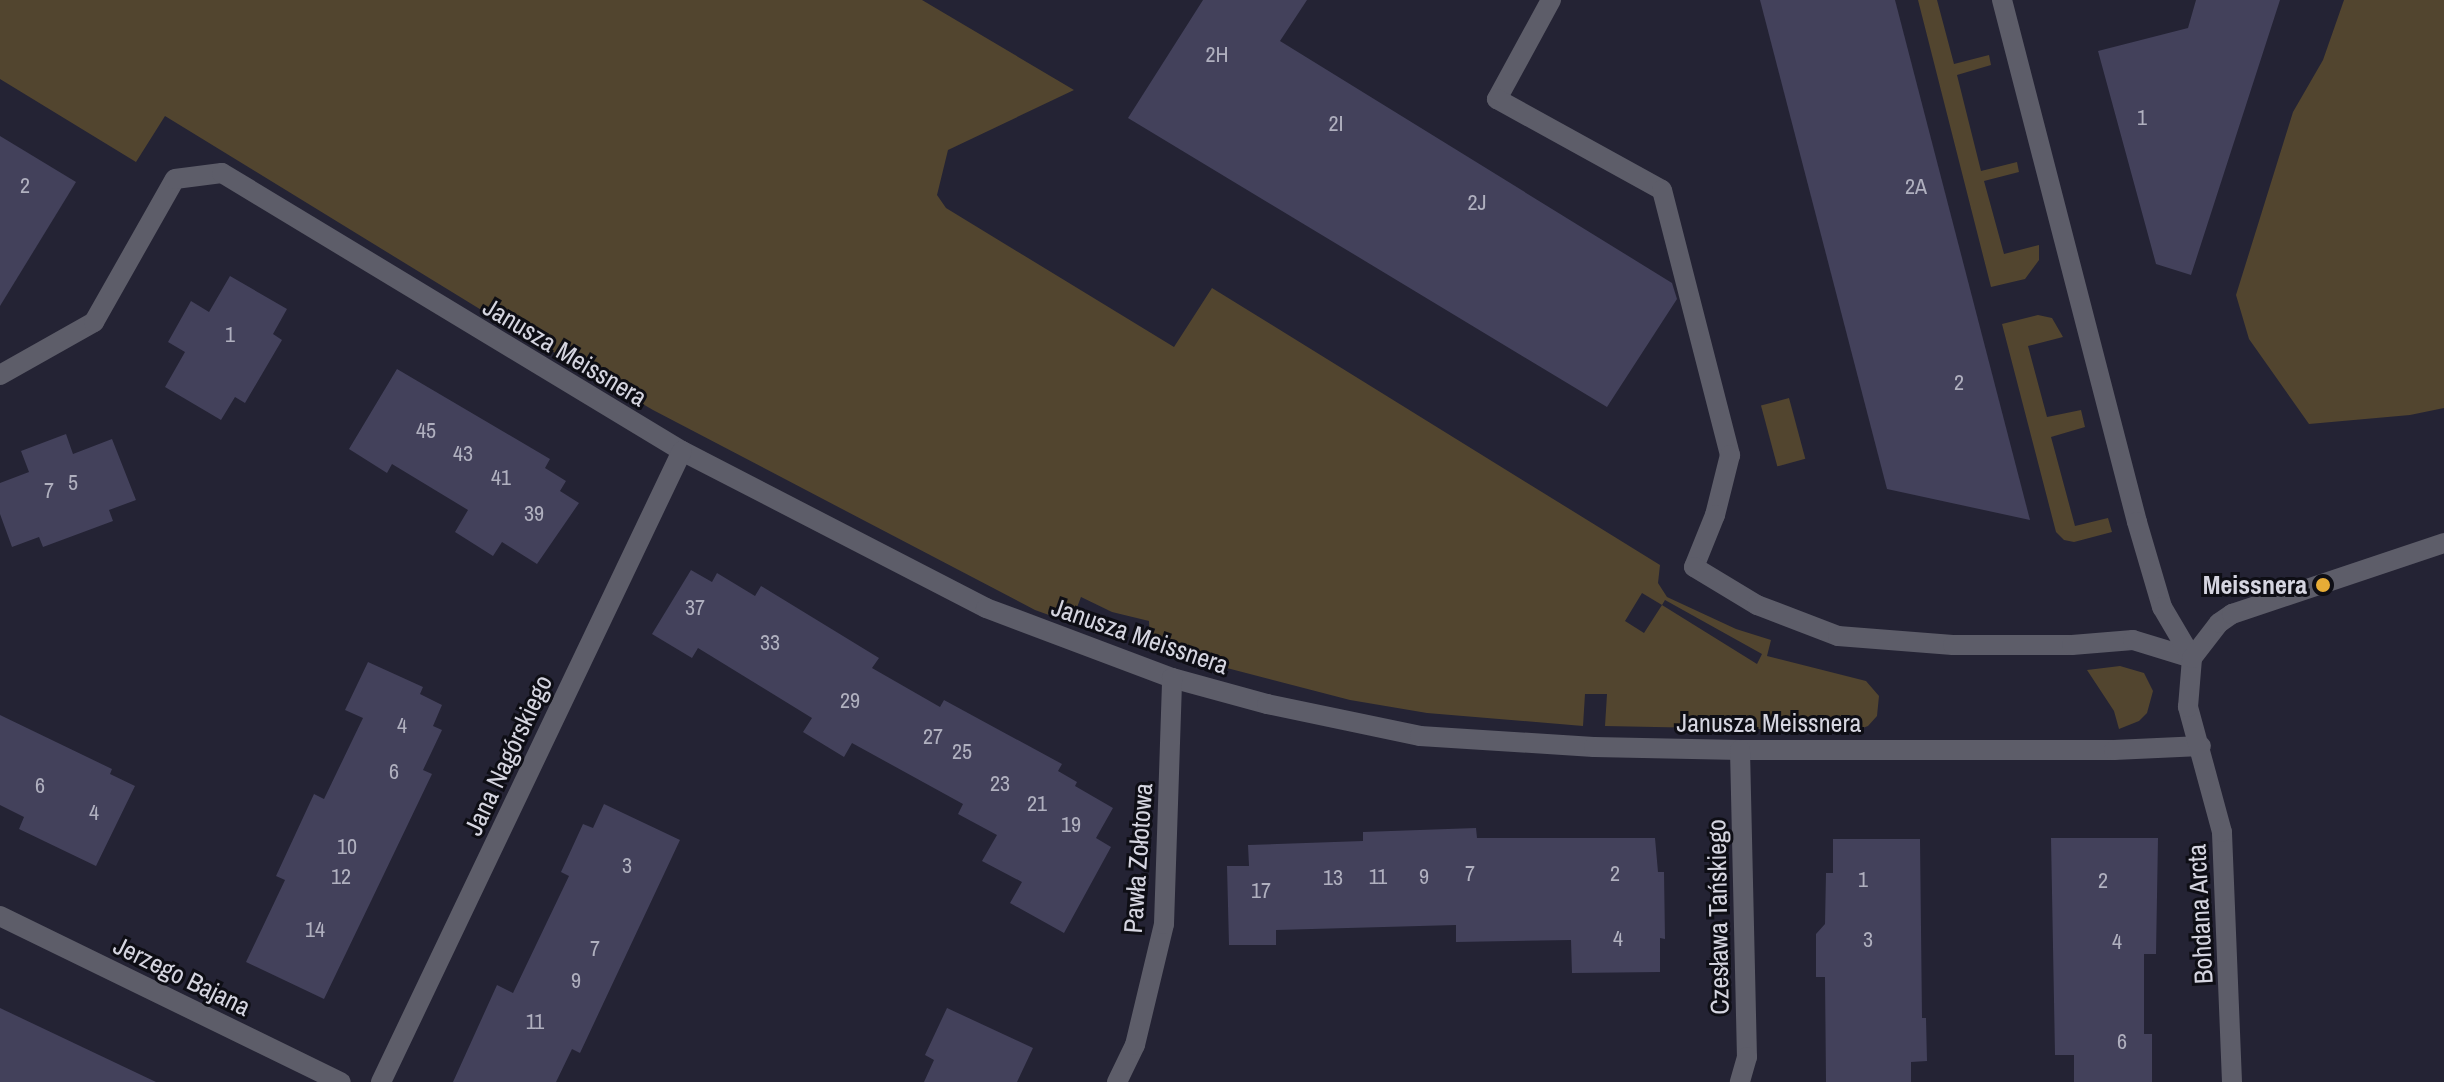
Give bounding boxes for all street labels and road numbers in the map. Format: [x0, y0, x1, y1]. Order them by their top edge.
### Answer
street label: Janusza Meissnera [478, 291, 652, 413]
street label: Janusza Meissnera [1048, 591, 1232, 681]
street label: Jana Nagórskiego [457, 670, 559, 840]
street label: Janusza Meissnera [1677, 707, 1861, 739]
street label: Pawła Zołotowa [1117, 782, 1159, 934]
street label: Czesława Tańskiego [1701, 819, 1735, 1015]
street label: Bohdana Arcta [2181, 843, 2219, 985]
street label: Jerzego Bajana [109, 930, 255, 1022]

